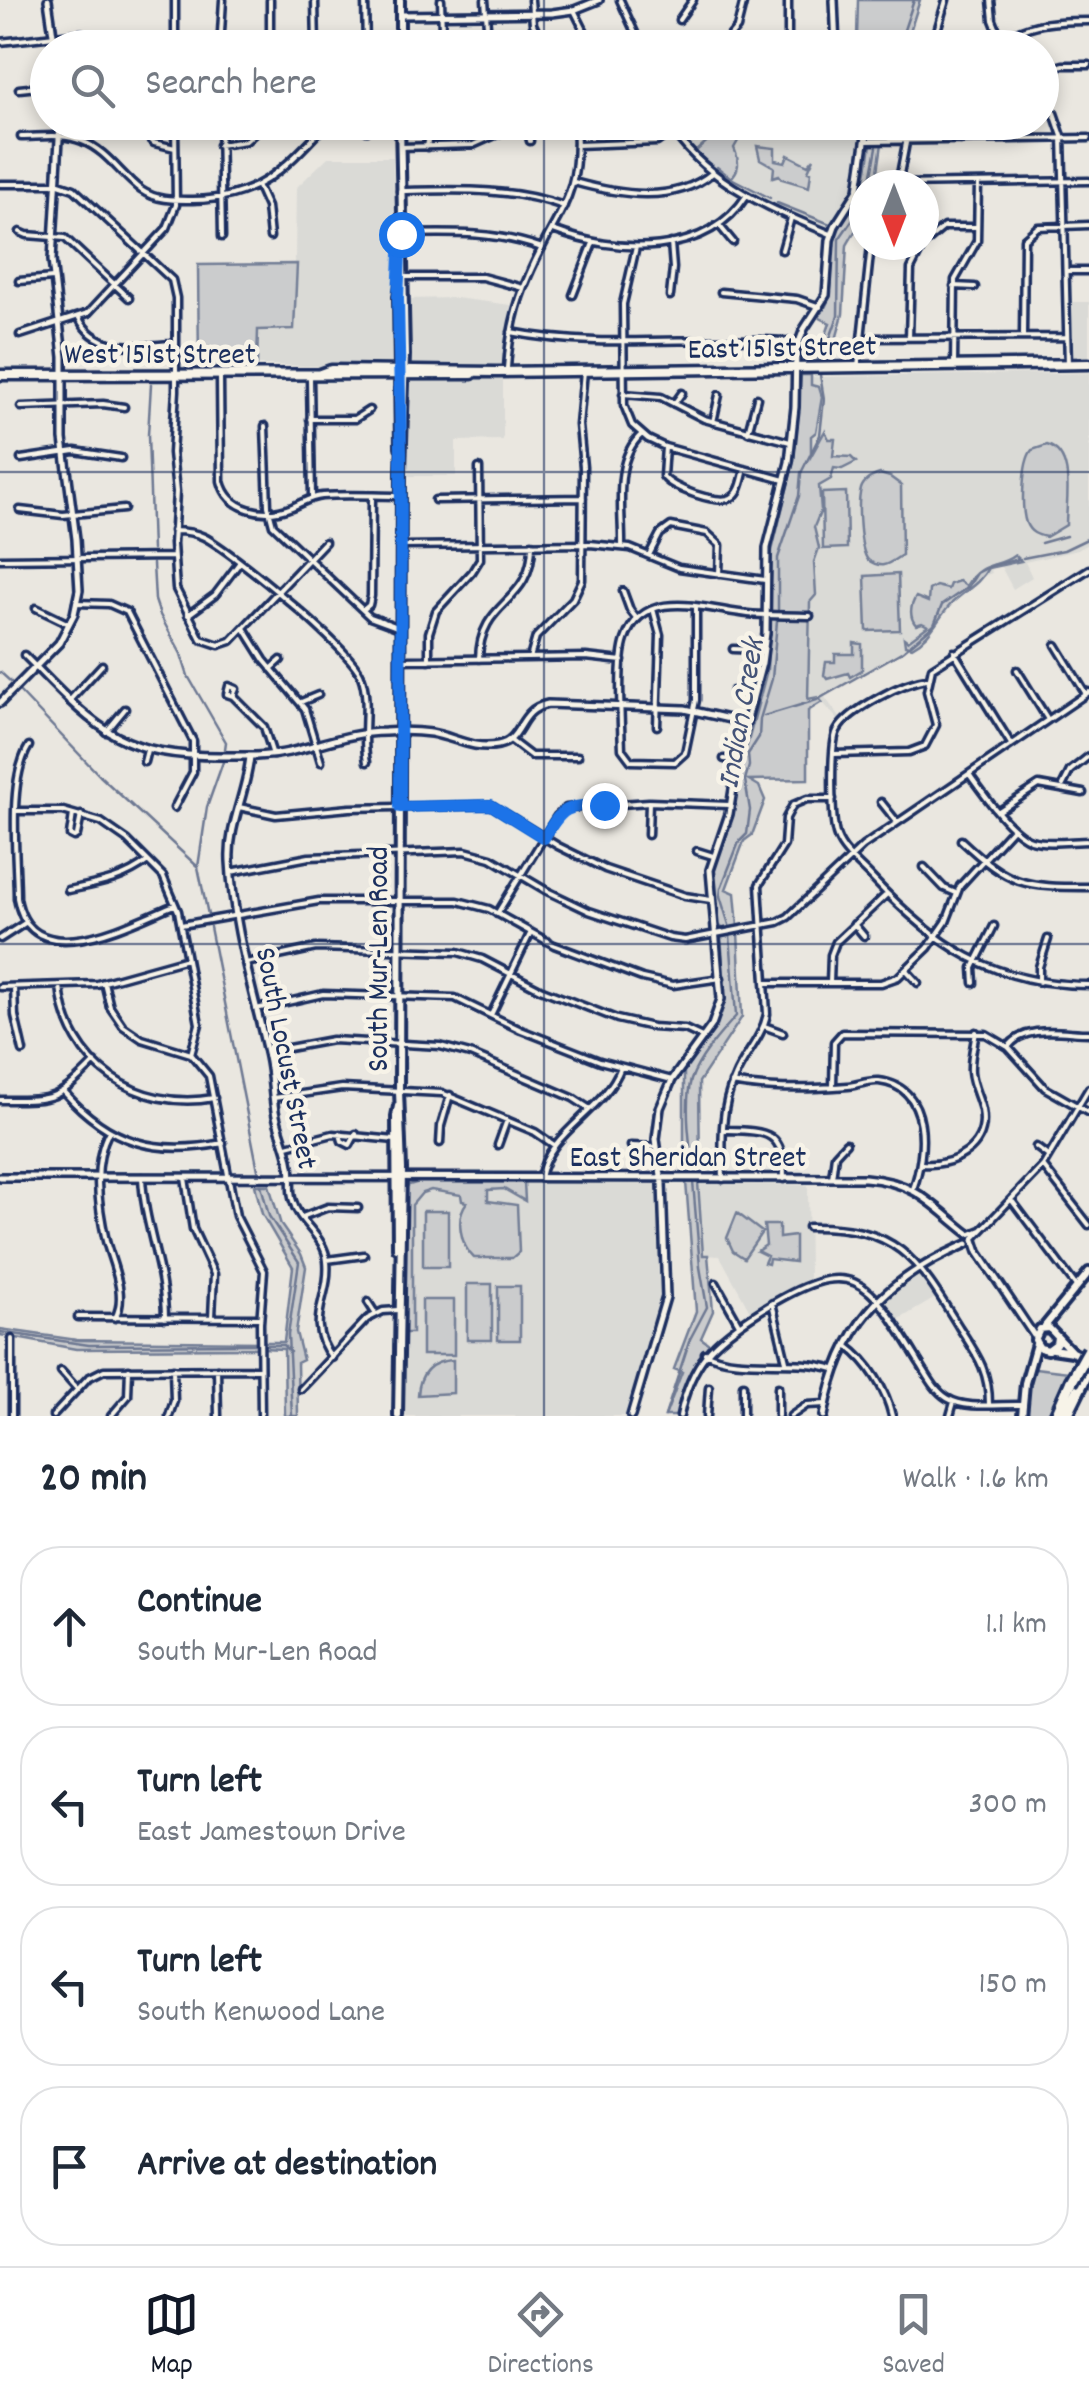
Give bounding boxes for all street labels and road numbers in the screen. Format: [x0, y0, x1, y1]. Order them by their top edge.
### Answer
street label: East 151st Street [687, 327, 877, 374]
street label: West 151st Street [64, 336, 256, 379]
street label: South Mur-Len Road [360, 846, 403, 1072]
street label: South Locust Street [241, 944, 326, 1174]
street label: East Sheridan Street [570, 1139, 806, 1182]

